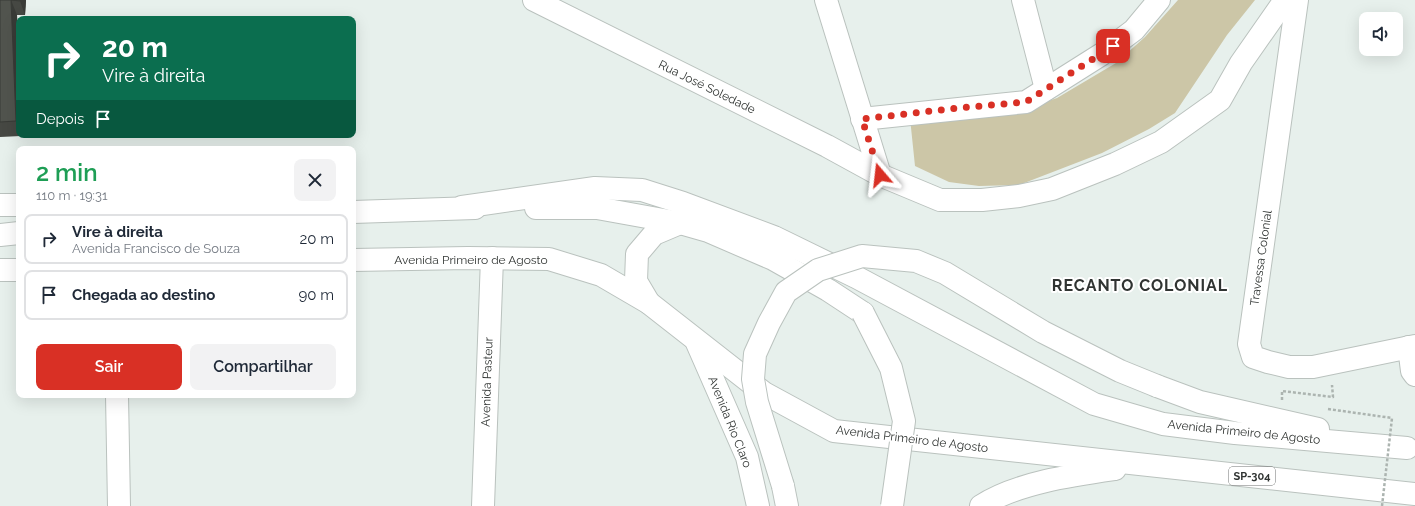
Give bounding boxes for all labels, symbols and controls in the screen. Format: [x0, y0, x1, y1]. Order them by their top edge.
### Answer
map controls [1359, 12, 1403, 56]
button: sound [1359, 12, 1403, 56]
pin [1096, 29, 1130, 63]
text: 20 m [102, 31, 168, 64]
icon: right [36, 32, 88, 84]
icon: arrive [1102, 35, 1124, 57]
street label: Rua José Soledade [656, 57, 758, 117]
text: Vire à direita [102, 65, 205, 86]
icon: arrive [92, 108, 114, 130]
text: Depois [36, 110, 84, 128]
position arrow [859, 154, 901, 196]
text: 2 min [36, 158, 98, 187]
button: close [294, 159, 336, 201]
text: 110 m · 19:31 [36, 188, 108, 203]
street label: Travessa Colonial [1247, 209, 1275, 307]
text: Vire à direita [72, 223, 163, 241]
icon: right [38, 228, 60, 250]
text: 20 m [299, 230, 334, 248]
text: Avenida Francisco de Souza [72, 241, 240, 256]
street label: Avenida Primeiro de Agosto [394, 253, 548, 267]
district label: RECANTO COLONIAL [1052, 276, 1228, 295]
icon: arrive [38, 284, 60, 306]
text: Chegada ao destino [72, 286, 215, 304]
text: 90 m [298, 286, 334, 304]
street label: Avenida Pasteur [478, 336, 496, 427]
button: Sair [36, 344, 182, 390]
button: Compartilhar [190, 344, 336, 390]
street label: Avenida Rio Claro [705, 374, 755, 470]
street label: Avenida Primeiro de Agosto [1167, 417, 1321, 447]
street label: Avenida Primeiro de Agosto [835, 423, 989, 455]
road number: SP-304 [1229, 467, 1275, 485]

